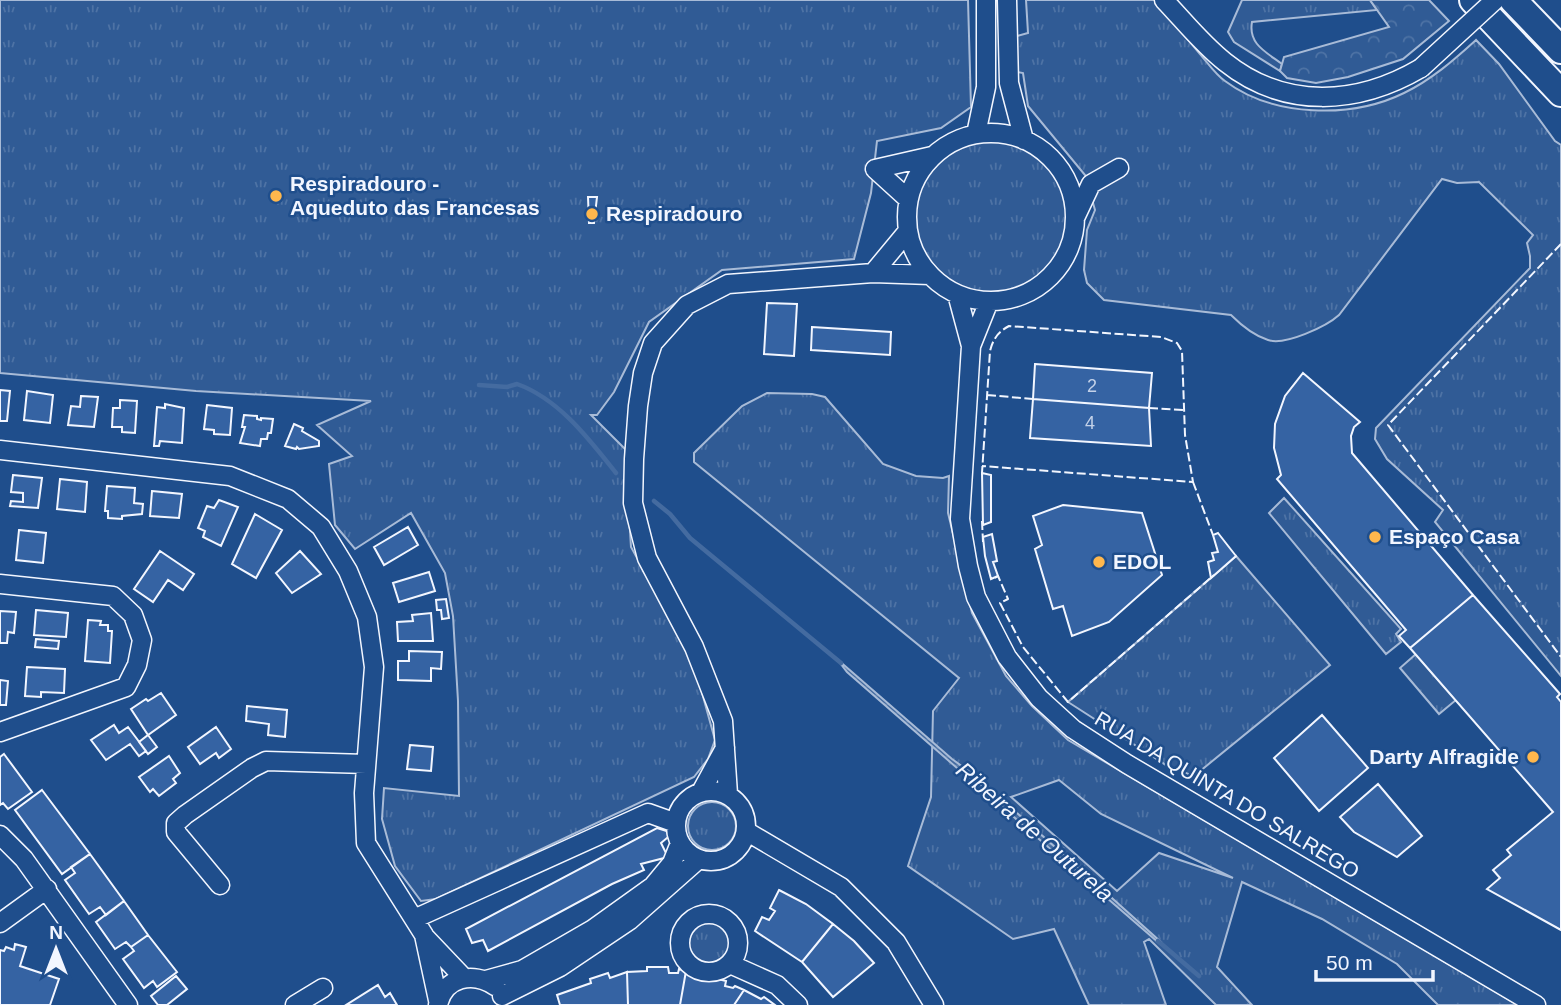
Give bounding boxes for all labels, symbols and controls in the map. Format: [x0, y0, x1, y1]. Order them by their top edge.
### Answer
place label: Respiradouro - Aqueduto das Francesas [290, 172, 540, 219]
marker: Respiradouro - Aqueduto das Francesas [268, 188, 284, 204]
place label: Respiradouro [606, 202, 743, 225]
marker: Respiradouro [584, 206, 600, 222]
house number: 2 [1087, 376, 1097, 396]
house number: 4 [1085, 413, 1095, 433]
place label: Espaço Casa [1389, 525, 1520, 548]
marker: Espaço Casa [1367, 529, 1383, 545]
place label: EDOL [1113, 550, 1172, 573]
marker: EDOL [1091, 554, 1107, 570]
street label: RUA DA QUINTA DO SALREGO [1091, 706, 1364, 883]
place label: Darty Alfragide [1369, 745, 1519, 768]
marker: Darty Alfragide [1525, 749, 1541, 765]
water label: Ribeira de Outurela [951, 757, 1119, 907]
north arrow [21, 914, 91, 984]
text: N [49, 922, 63, 943]
scale bar [1316, 939, 1433, 983]
text: 50 m [1326, 951, 1373, 974]

